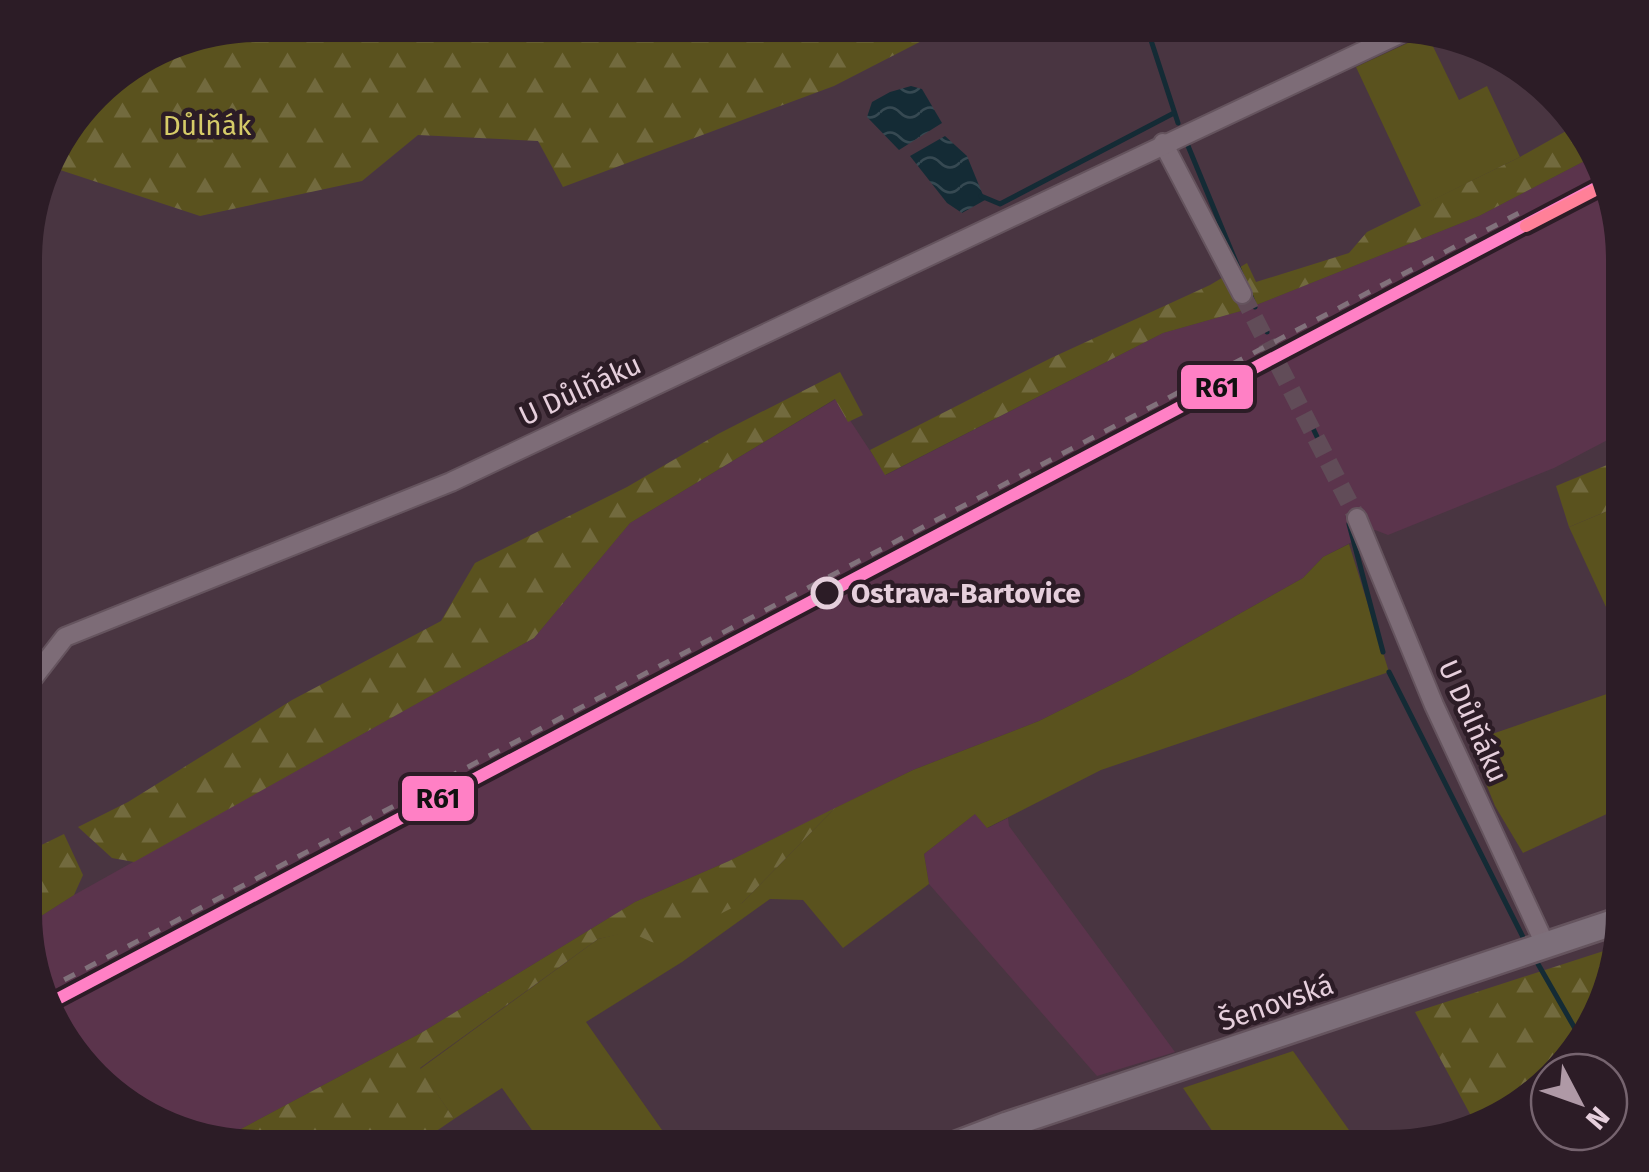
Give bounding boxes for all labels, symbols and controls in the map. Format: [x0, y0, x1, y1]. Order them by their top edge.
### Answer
park label: Důlňák [163, 109, 252, 142]
street label: U Důlňáku [514, 347, 646, 433]
line badge: R61 [1179, 363, 1255, 411]
text: R61 [1195, 371, 1239, 404]
place label: Ostrava-Bartovice [851, 577, 1081, 610]
marker: Ostrava-Bartovice [812, 578, 842, 608]
street label: U Důlňáku [1431, 655, 1515, 787]
line badge: R61 [400, 774, 476, 823]
text: R61 [416, 782, 460, 815]
street label: Šenovská [1214, 968, 1338, 1038]
north arrow [1529, 1052, 1629, 1152]
text: N [1579, 1100, 1616, 1136]

